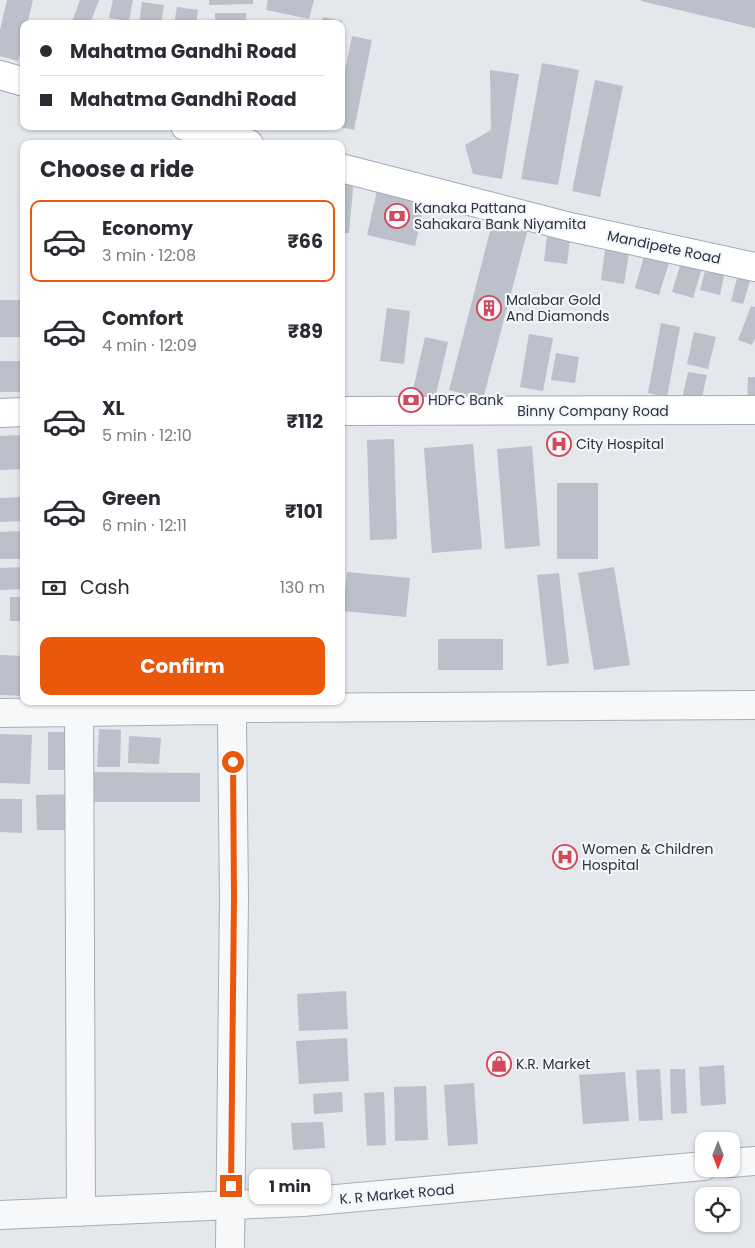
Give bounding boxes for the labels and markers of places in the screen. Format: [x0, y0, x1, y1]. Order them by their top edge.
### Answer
place label: Kanaka Pattana Sahakara Bank Niyamita [414, 198, 586, 234]
bank icon: Kanaka Pattana Sahakara Bank Niyamita [384, 203, 410, 229]
place label: Malabar Gold And Diamonds [506, 290, 610, 326]
building icon: Malabar Gold And Diamonds [476, 295, 502, 321]
bank icon: HDFC Bank [398, 387, 424, 413]
place label: HDFC Bank [428, 390, 504, 410]
hospital icon: City Hospital [546, 431, 572, 457]
place label: City Hospital [576, 434, 664, 454]
place label: Women & Children Hospital [582, 839, 714, 875]
hospital icon: Women & Children Hospital [552, 844, 578, 870]
shop icon: K.R. Market [486, 1051, 512, 1077]
place label: K.R. Market [516, 1054, 590, 1074]

